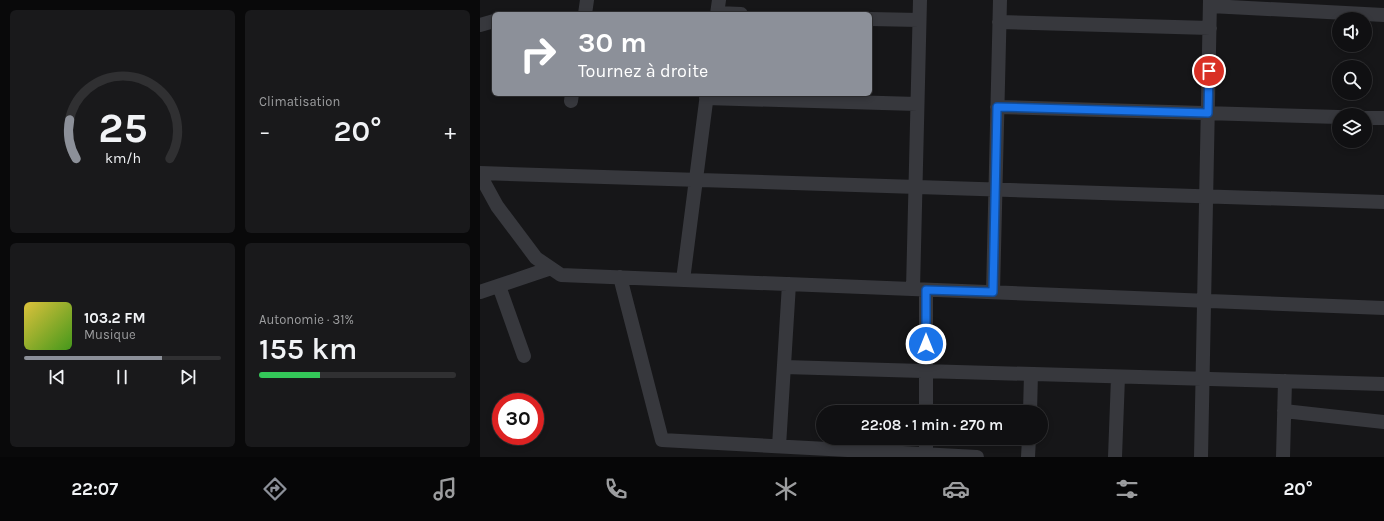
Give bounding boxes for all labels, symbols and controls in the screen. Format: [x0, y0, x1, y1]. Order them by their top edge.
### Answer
map controls [1332, 12, 1372, 148]
button: sound [1332, 12, 1372, 52]
text: 30 m [578, 26, 647, 59]
icon: right [512, 28, 564, 80]
pin [1192, 54, 1226, 88]
text: Tournez à droite [578, 60, 708, 82]
icon: arrive [1198, 60, 1220, 82]
button: search [1332, 60, 1372, 100]
text: Climatisation [259, 94, 340, 109]
text: 25 [98, 104, 147, 152]
button: layers [1332, 108, 1372, 148]
text: 20° [334, 113, 381, 149]
text: − [259, 119, 271, 145]
text: + [444, 119, 456, 145]
text: km/h [104, 150, 141, 167]
text: 103.2 FM [84, 309, 146, 327]
text: Autonomie · 31% [259, 312, 354, 327]
position arrow [905, 323, 947, 365]
text: Musique [84, 327, 136, 342]
text: 155 km [259, 331, 357, 367]
icon: previous [46, 366, 68, 388]
icon: pause [111, 366, 133, 388]
icon: next [177, 366, 199, 388]
speed limit sign: 30 [492, 393, 544, 445]
text: 22:08 · 1 min · 270 m [861, 416, 1003, 434]
icon: directions [261, 475, 289, 503]
icon: music [431, 475, 459, 503]
icon: phone [602, 475, 630, 503]
icon: climate [772, 475, 800, 503]
icon: car [942, 475, 970, 503]
icon: filters [1113, 475, 1141, 503]
text: 22:07 [71, 478, 118, 500]
text: 20° [1283, 478, 1313, 500]

